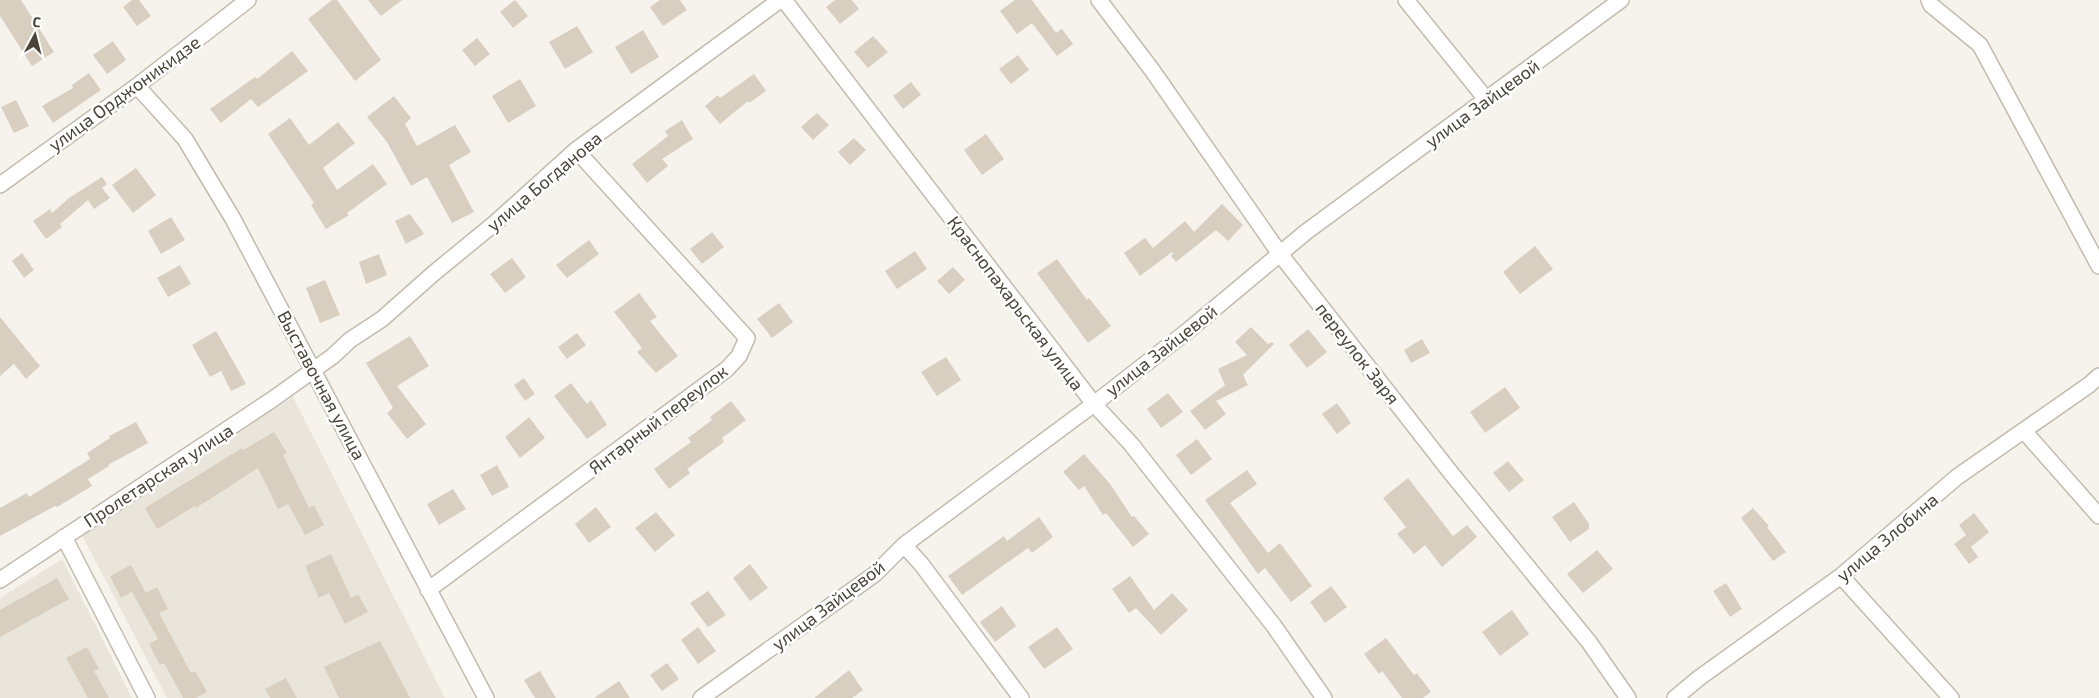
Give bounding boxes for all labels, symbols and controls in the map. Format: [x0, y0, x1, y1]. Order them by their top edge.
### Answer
north arrow [10, 10, 60, 60]
text: С [32, 13, 42, 31]
street label: улица Орджоникидзе [44, 31, 204, 155]
street label: улица Зайцевой [1421, 54, 1543, 152]
street label: улица Богданова [482, 126, 606, 236]
street label: Краснопахарьская улица [943, 211, 1089, 395]
street label: переулок Заря [1311, 298, 1405, 408]
street label: улица Зайцевой [1101, 300, 1221, 400]
street label: Выставочная улица [273, 307, 371, 463]
street label: Янтарный переулок [584, 359, 732, 478]
street label: Пролетарская улица [79, 418, 237, 532]
street label: улица Злобина [1832, 488, 1942, 586]
street label: улица Зайцевой [767, 555, 889, 655]

